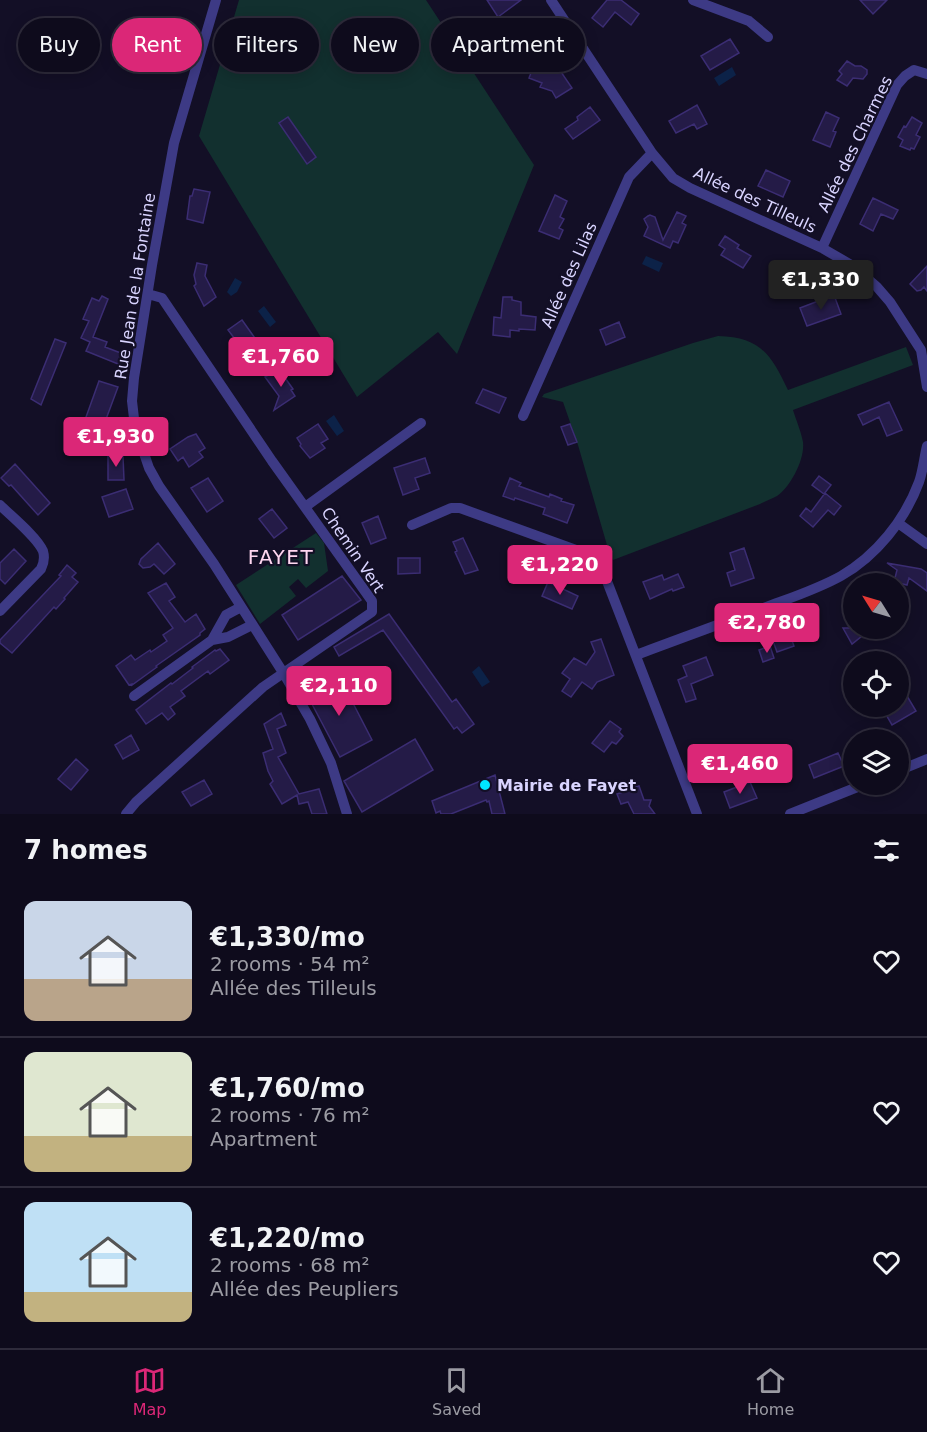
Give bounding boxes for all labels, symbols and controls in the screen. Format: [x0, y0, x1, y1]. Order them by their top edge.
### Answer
chip: Buy [18, 18, 100, 72]
chip: Rent [112, 18, 202, 72]
chip: Filters [214, 18, 319, 72]
chip: New [331, 18, 419, 72]
chip: Apartment [431, 18, 585, 72]
street label: Allée des Charmes [814, 73, 896, 215]
street label: Allée des Tilleuls [691, 163, 819, 237]
street label: Rue Jean de la Fontaine [111, 191, 159, 381]
street label: Allée des Lilas [537, 219, 601, 331]
pin: €1,330 [772, 260, 870, 311]
text: €1,330 [782, 267, 860, 291]
pin: €1,760 [232, 337, 330, 388]
text: €1,760 [242, 344, 320, 368]
pin: €1,930 [67, 417, 165, 468]
text: €1,930 [77, 424, 155, 448]
street label: Chemin Vert [317, 504, 389, 596]
district label: FAYET [248, 545, 314, 569]
pin: €1,220 [511, 545, 609, 596]
text: €1,220 [521, 552, 599, 576]
north arrow [843, 573, 909, 639]
map controls [843, 573, 909, 795]
pin: €2,780 [718, 603, 816, 654]
text: €2,780 [728, 610, 806, 634]
button: locate [843, 651, 909, 717]
pin: €2,110 [290, 666, 388, 717]
text: €2,110 [300, 673, 378, 697]
button: layers [843, 729, 909, 795]
pin: €1,460 [691, 744, 789, 795]
text: €1,460 [701, 751, 779, 775]
place label: Mairie de Fayet [497, 776, 636, 795]
marker: Mairie de Fayet [478, 778, 492, 792]
icon: filters [870, 834, 903, 867]
text: 7 homes [24, 835, 148, 865]
text: €1,330/mo [210, 922, 365, 952]
icon: home [72, 925, 144, 997]
icon: heart [870, 945, 903, 978]
text: 2 rooms · 54 m² [210, 952, 370, 976]
text: Allée des Tilleuls [210, 976, 377, 1000]
text: €1,760/mo [210, 1073, 365, 1103]
icon: home [72, 1076, 144, 1148]
icon: heart [870, 1096, 903, 1129]
text: 2 rooms · 76 m² [210, 1103, 370, 1127]
text: Apartment [210, 1127, 317, 1151]
text: €1,220/mo [210, 1223, 365, 1253]
icon: home [72, 1226, 144, 1298]
icon: heart [870, 1246, 903, 1279]
text: 2 rooms · 68 m² [210, 1253, 370, 1277]
text: Allée des Peupliers [210, 1277, 399, 1301]
tab: Map [133, 1364, 167, 1419]
tab: Saved [432, 1364, 481, 1419]
tab: Home [747, 1364, 794, 1419]

